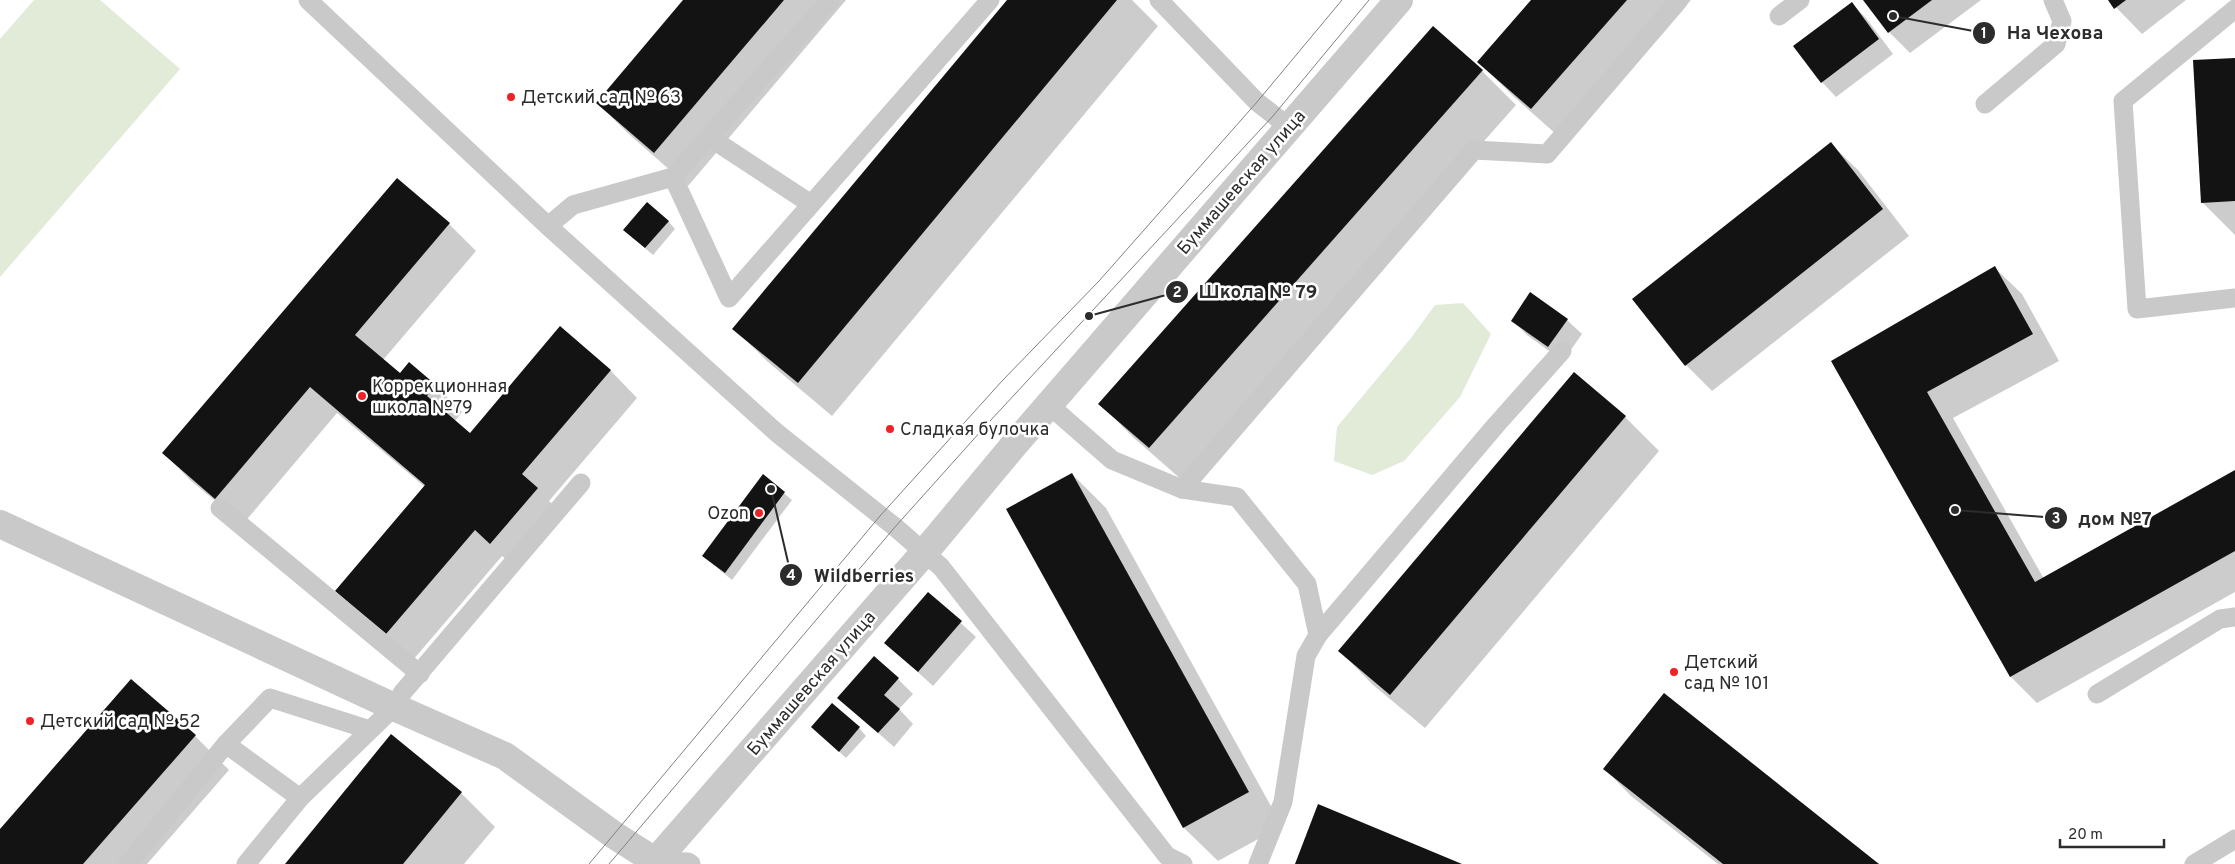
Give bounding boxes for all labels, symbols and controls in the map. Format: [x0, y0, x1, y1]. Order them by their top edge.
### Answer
callout: На Чехова [1972, 16, 2113, 50]
text: На Чехова [2007, 22, 2103, 46]
text: 1 [1981, 25, 1987, 44]
place label: Детский сад № 63 [521, 87, 681, 110]
marker: Детский сад № 63 [505, 91, 517, 103]
street label: Буммашевская улица [1173, 106, 1311, 260]
callout: Школа № 79 [1164, 275, 1328, 309]
text: Школа № 79 [1199, 281, 1317, 305]
text: 2 [1172, 284, 1182, 303]
place label: Коррекционная школа №79 [372, 376, 507, 420]
marker: Коррекционная школа №79 [356, 390, 368, 402]
place label: Сладкая булочка [900, 419, 1049, 442]
marker: Сладкая булочка [884, 423, 896, 435]
callout: дом №7 [2044, 501, 2162, 535]
place label: Ozon [707, 503, 749, 526]
marker: Ozon [753, 507, 765, 519]
text: дом №7 [2078, 508, 2152, 532]
text: 3 [2052, 510, 2061, 529]
callout: Wildberries [779, 558, 924, 592]
text: Wildberries [814, 565, 914, 589]
text: 4 [786, 567, 796, 586]
street label: Буммашевская улица [743, 607, 881, 761]
place label: Детский сад № 101 [1684, 652, 1769, 696]
marker: Детский сад № 101 [1668, 666, 1680, 678]
place label: Детский сад № 52 [40, 711, 201, 734]
marker: Детский сад № 52 [24, 715, 36, 727]
scale bar [2060, 816, 2164, 848]
text: 20 m [2068, 826, 2103, 845]

